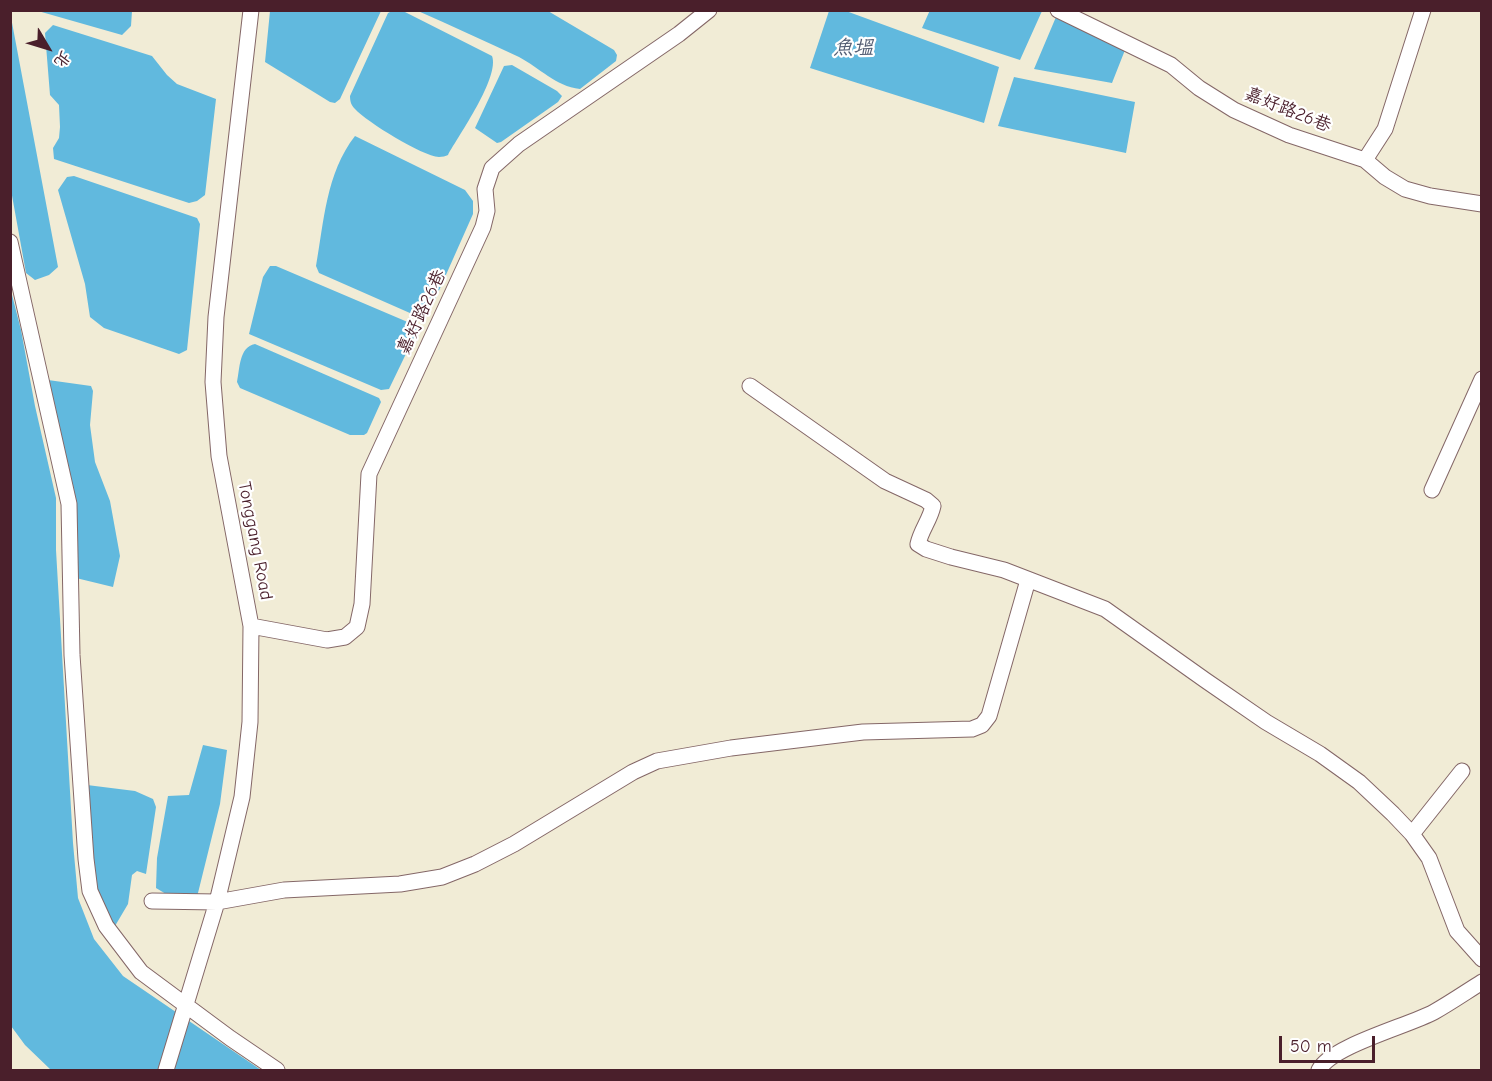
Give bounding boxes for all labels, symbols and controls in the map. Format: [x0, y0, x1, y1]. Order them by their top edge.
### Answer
north arrow [18, 18, 78, 78]
water label: 魚塭 [833, 36, 873, 60]
text: 北 [50, 47, 74, 71]
street label: 嘉好路26巷 [1242, 83, 1334, 137]
street label: 嘉好路26巷 [393, 266, 451, 358]
street label: Tonggang Road [233, 480, 277, 602]
scale bar [1282, 1024, 1378, 1062]
text: 50 m [1290, 1036, 1332, 1057]

